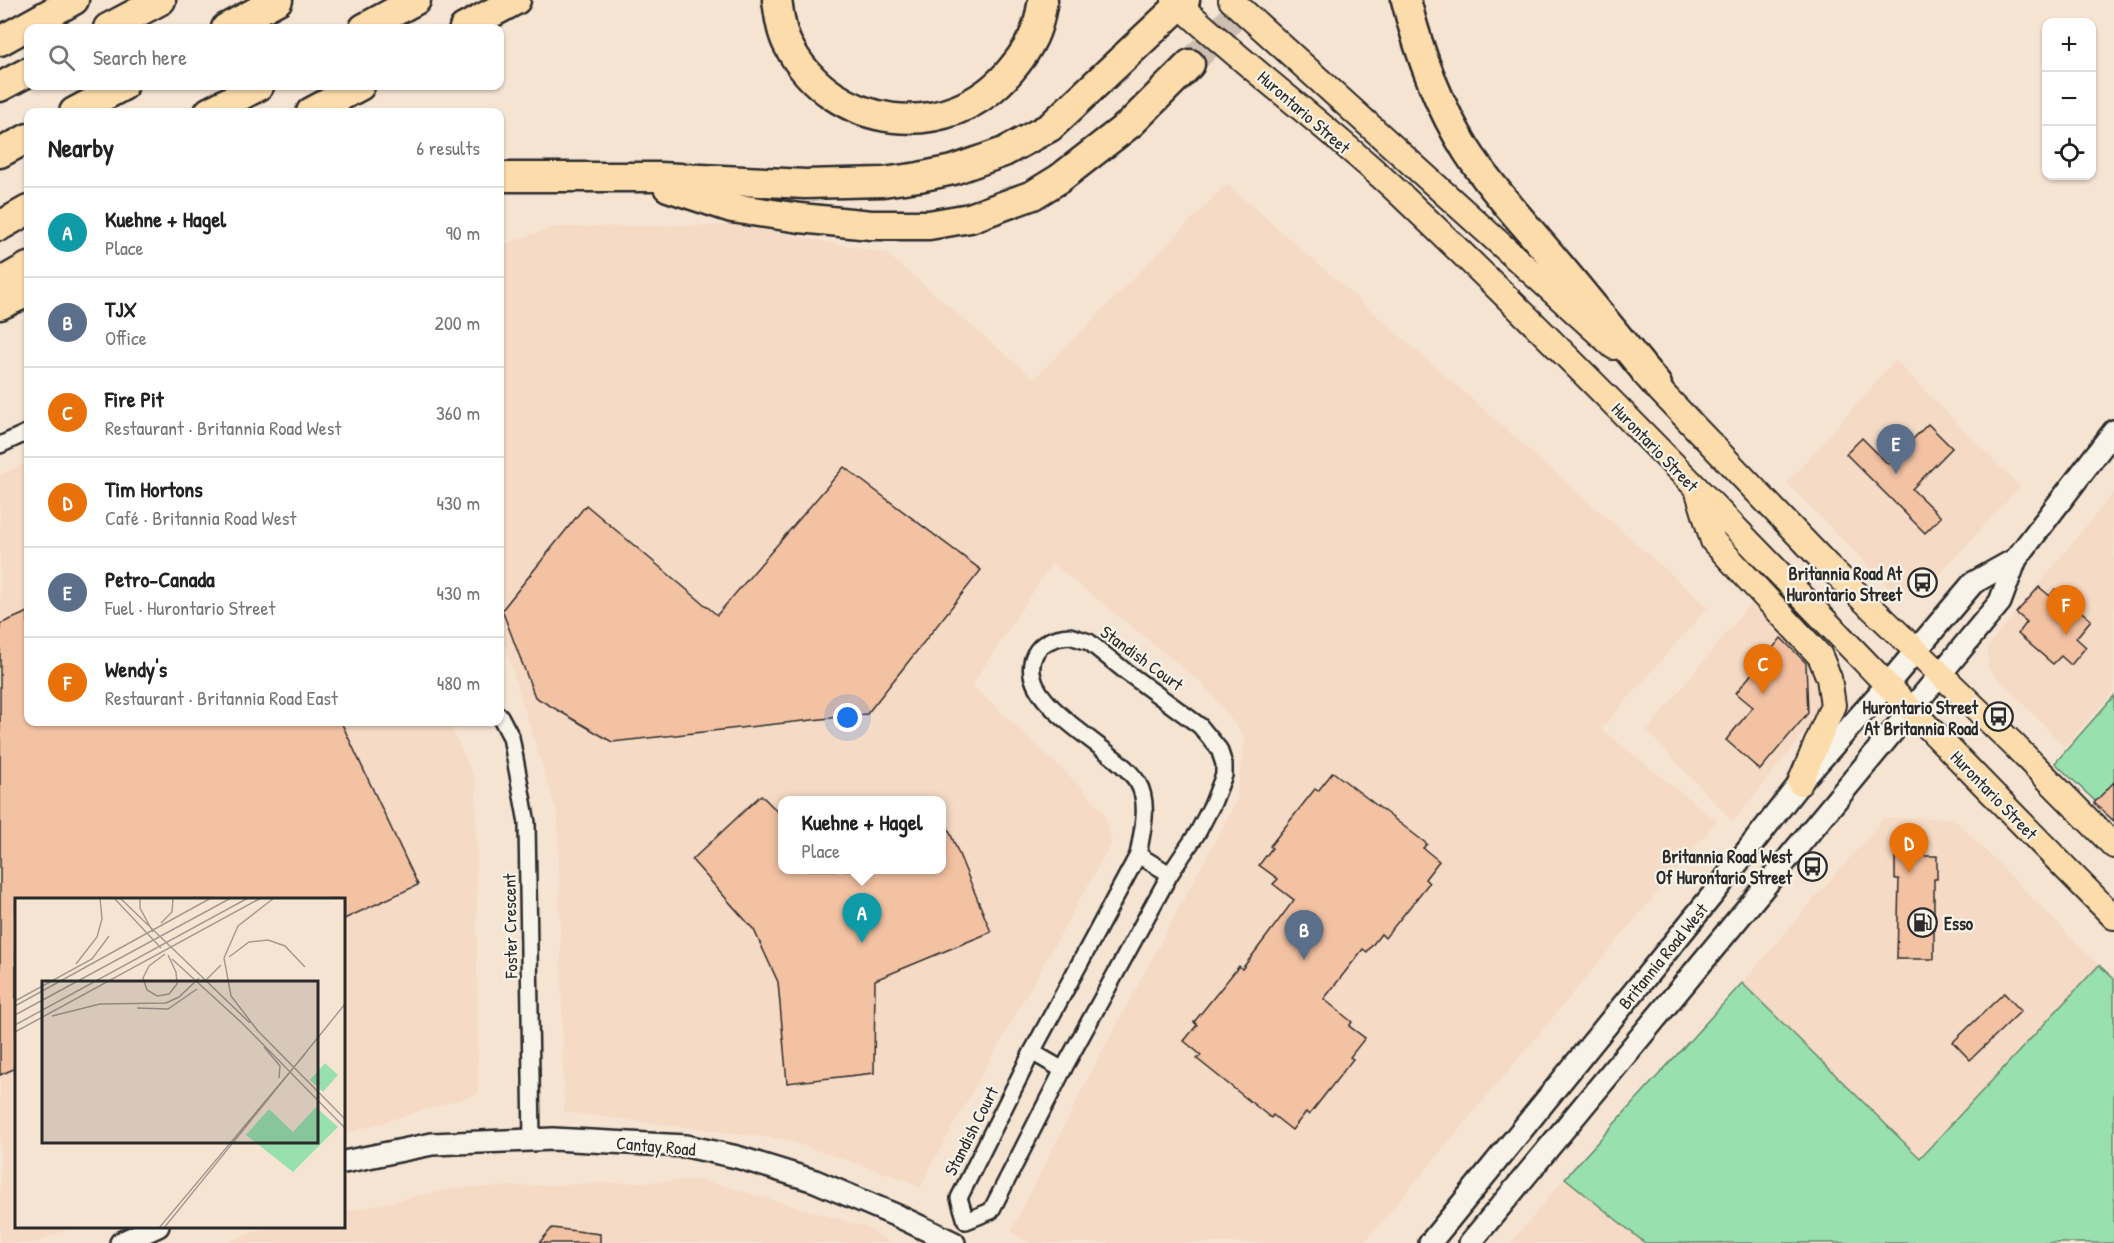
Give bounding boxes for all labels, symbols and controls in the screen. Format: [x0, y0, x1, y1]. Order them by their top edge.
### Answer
map controls [2042, 18, 2096, 180]
button: + [2042, 18, 2096, 72]
search box [24, 24, 504, 90]
icon: search [45, 41, 78, 74]
text: Search here [93, 42, 187, 72]
street label: Hurontario Street [1252, 65, 1356, 160]
button: − [2042, 72, 2096, 126]
button: locate [2042, 126, 2096, 180]
text: Nearby [48, 130, 114, 165]
text: 6 results [416, 134, 480, 161]
text: Kuehne + Hagel [105, 204, 226, 234]
text: A [63, 219, 72, 246]
text: 90 m [446, 219, 480, 246]
text: Place [105, 234, 144, 261]
text: TJX [105, 294, 137, 324]
text: B [62, 309, 73, 336]
text: 200 m [435, 309, 480, 336]
text: Office [105, 324, 147, 351]
text: Fire Pit [105, 384, 164, 414]
street label: Hurontario Street [1606, 397, 1705, 498]
text: C [62, 399, 73, 426]
text: 360 m [436, 399, 480, 426]
text: Restaurant · Britannia Road West [105, 414, 341, 441]
pin: E [1876, 424, 1916, 474]
text: Tim Hortons [105, 474, 203, 504]
text: D [63, 489, 72, 516]
text: 430 m [436, 489, 480, 516]
text: Café · Britannia Road West [105, 504, 296, 531]
place label: Britannia Road At Hurontario Street [1787, 561, 1903, 607]
text: Petro-Canada [105, 564, 215, 594]
bus stop icon: Britannia Road At Hurontario Street [1907, 567, 1939, 599]
text: E [63, 579, 72, 606]
text: 430 m [436, 579, 480, 606]
pin: F [2046, 586, 2086, 635]
text: Fuel · Hurontario Street [105, 594, 275, 621]
street label: Standish Court [1096, 619, 1189, 697]
pin: C [1744, 644, 1782, 694]
text: Wendy's [105, 654, 167, 684]
text: F [64, 669, 71, 696]
text: 480 m [437, 669, 480, 696]
text: Restaurant · Britannia Road East [105, 684, 338, 711]
place label: Hurontario Street At Britannia Road [1863, 695, 1979, 741]
bus stop icon: Hurontario Street At Britannia Road [1983, 701, 2015, 733]
your location [833, 703, 862, 732]
street label: Hurontario Street [1945, 745, 2044, 846]
popup [778, 796, 946, 874]
text: Kuehne + Hagel [801, 807, 923, 837]
pin: D [1890, 824, 1928, 873]
text: Place [801, 837, 840, 864]
place label: Britannia Road West Of Hurontario Street [1656, 844, 1793, 890]
bus stop icon: Britannia Road West Of Hurontario Street [1797, 850, 1829, 882]
street label: Foster Crescent [497, 873, 523, 980]
pin: A [842, 894, 882, 943]
street label: Britannia Road West [1612, 897, 1714, 1014]
inset map [15, 898, 345, 1228]
fuel station icon: Esso [1907, 907, 1939, 939]
pin: B [1284, 910, 1324, 960]
place label: Esso [1944, 911, 1974, 936]
street label: Standish Court [938, 1082, 1004, 1180]
street label: Cantay Road [615, 1130, 697, 1162]

